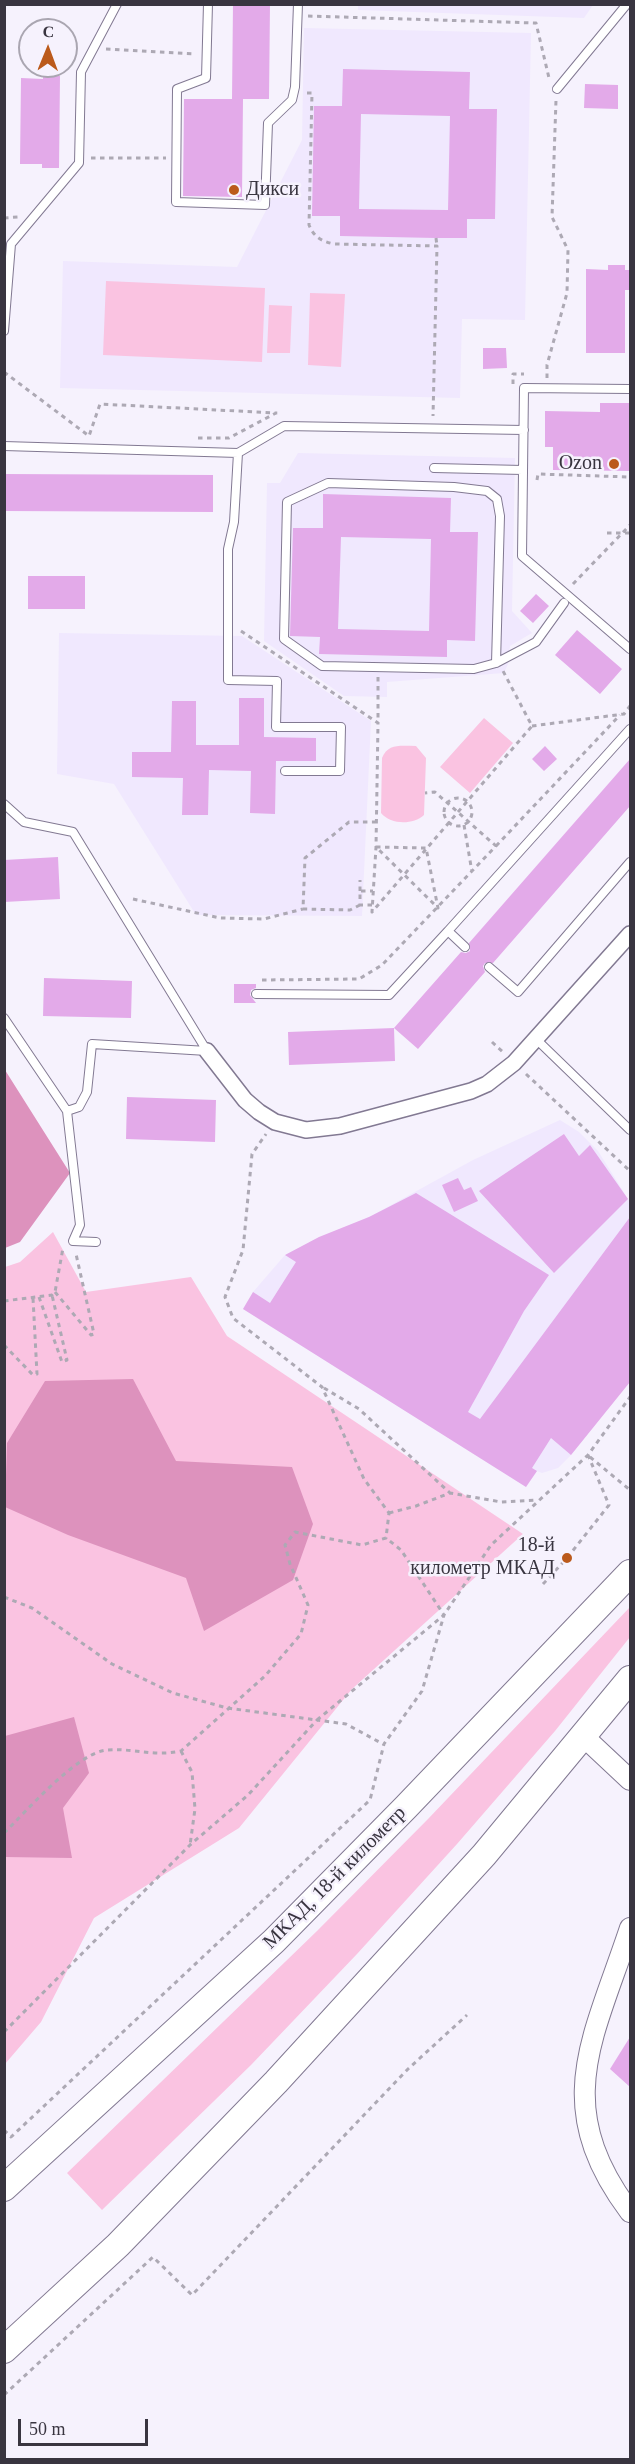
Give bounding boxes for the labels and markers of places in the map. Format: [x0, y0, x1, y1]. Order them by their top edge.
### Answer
place label: Дикси [246, 178, 299, 202]
marker: Дикси [227, 183, 241, 197]
place label: Ozon [559, 452, 602, 476]
marker: Ozon [607, 457, 621, 471]
place label: 18-й километр МКАД [410, 1534, 555, 1581]
marker: 18-й километр МКАД [560, 1551, 574, 1565]

